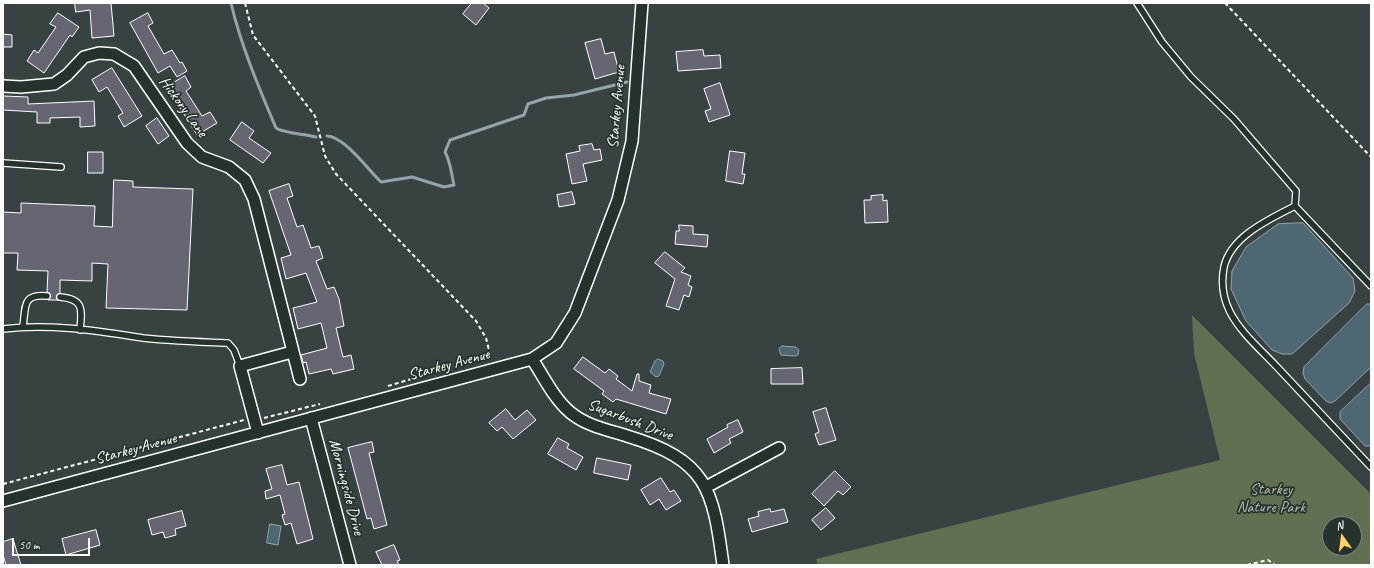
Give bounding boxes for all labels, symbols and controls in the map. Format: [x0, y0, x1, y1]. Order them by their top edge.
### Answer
street label: Starkey Avenue [604, 65, 630, 149]
street label: Hickory Lane [154, 73, 212, 141]
street label: Starkey Avenue [406, 345, 492, 385]
street label: Sugarbush Drive [585, 395, 675, 445]
street label: Starkey Avenue [93, 429, 179, 469]
street label: Morningside Drive [324, 437, 368, 537]
park label: Starkey Nature Park [1237, 480, 1305, 518]
north arrow [1322, 516, 1362, 556]
text: N [1334, 518, 1344, 533]
scale bar [14, 530, 92, 556]
text: 50 m [19, 537, 39, 553]

